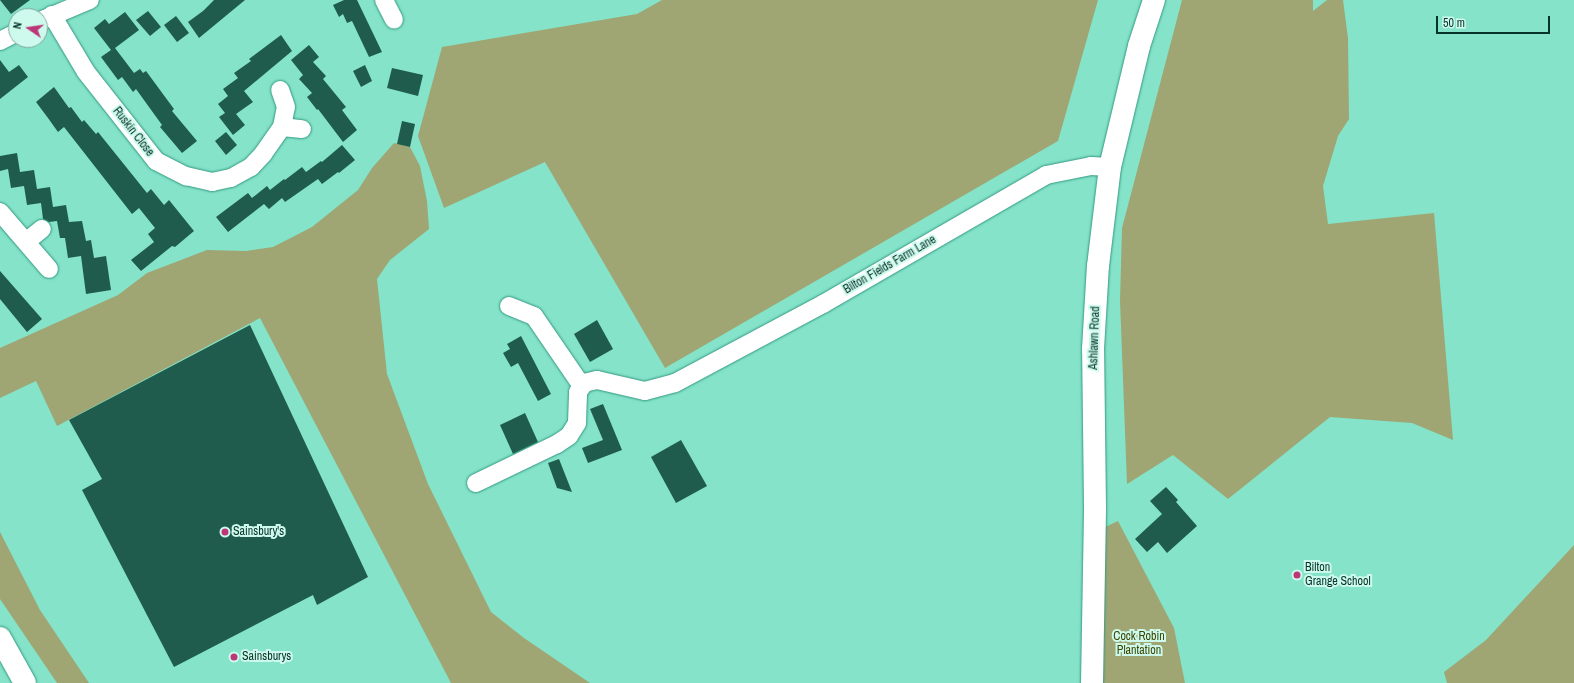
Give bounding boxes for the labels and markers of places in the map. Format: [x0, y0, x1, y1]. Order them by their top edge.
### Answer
place label: Sainsbury's [233, 525, 284, 539]
marker: Sainsbury's [220, 527, 230, 537]
place label: Bilton Grange School [1305, 561, 1371, 589]
marker: Bilton Grange School [1292, 570, 1302, 580]
place label: Sainsburys [242, 650, 291, 664]
marker: Sainsburys [229, 652, 239, 662]

